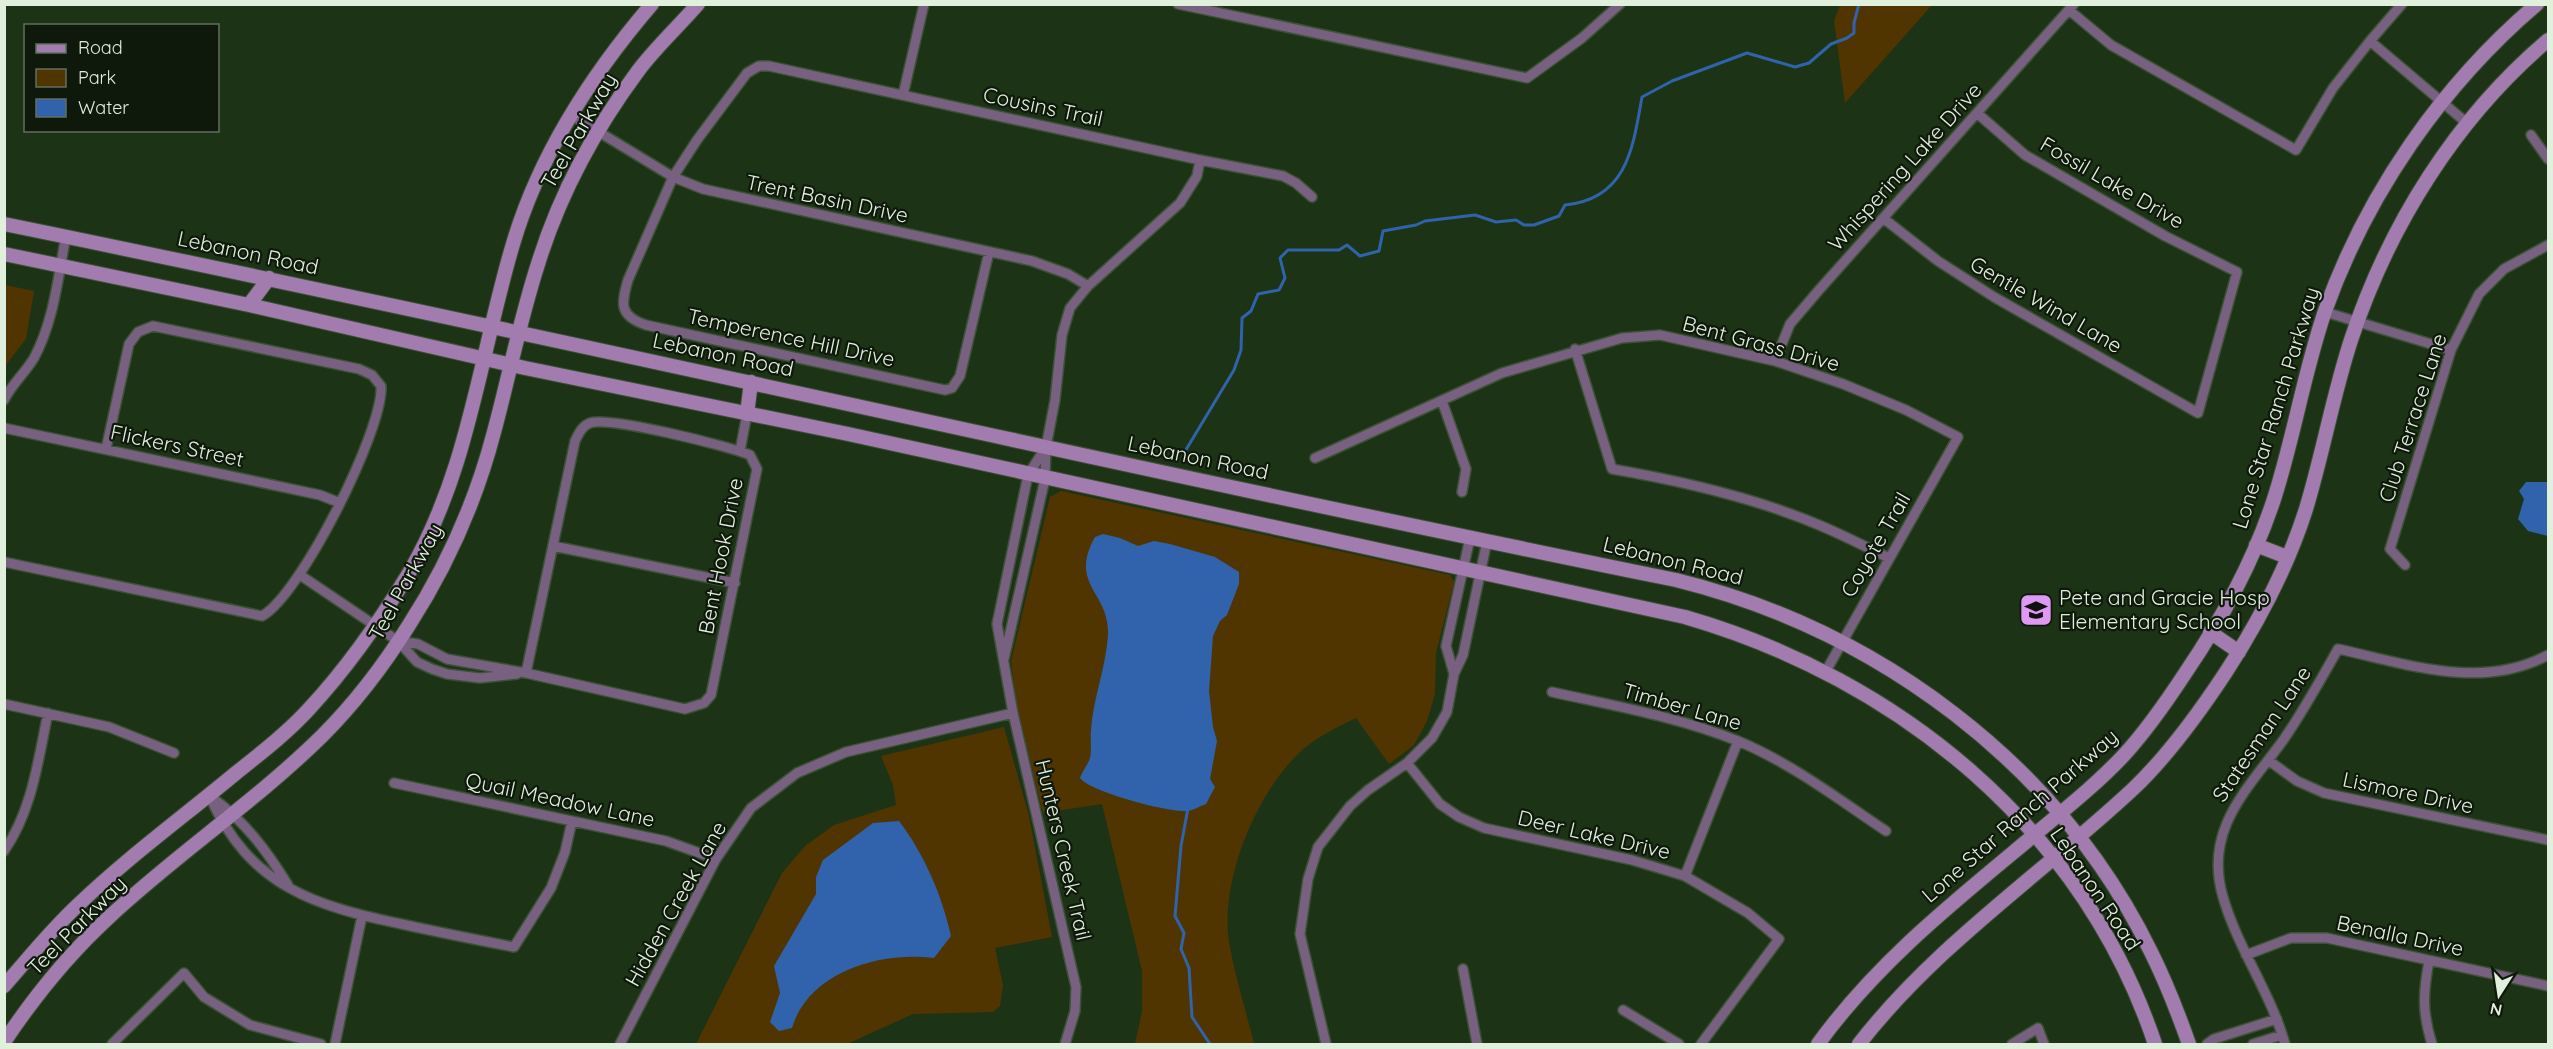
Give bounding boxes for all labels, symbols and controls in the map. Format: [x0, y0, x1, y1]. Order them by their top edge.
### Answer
legend [24, 24, 219, 132]
text: Road [78, 36, 123, 59]
text: Park [78, 66, 116, 89]
street label: Teel Parkway [535, 68, 622, 193]
street label: Whispering Lake Drive [1822, 77, 1987, 256]
street label: Cousins Trail [981, 81, 1105, 131]
text: Water [78, 96, 129, 119]
street label: Fossil Lake Drive [2036, 130, 2189, 234]
street label: Trent Basin Drive [744, 168, 911, 228]
street label: Lebanon Road [175, 224, 321, 280]
street label: Gentle Wind Lane [1966, 250, 2127, 358]
street label: Lone Star Ranch Parkway [2226, 284, 2324, 532]
street label: Temperence Hill Drive [685, 302, 897, 372]
street label: Bent Grass Drive [1680, 310, 1843, 377]
street label: Lebanon Road [650, 326, 796, 382]
street label: Club Terrace Lane [2373, 330, 2452, 505]
street label: Flickers Street [108, 418, 246, 472]
street label: Lebanon Road [1125, 429, 1271, 485]
street label: Bent Hook Drive [692, 476, 748, 636]
street label: Coyote Trail [1835, 487, 1916, 602]
street label: Teel Parkway [362, 519, 448, 644]
street label: Lebanon Road [1601, 530, 1746, 590]
place label: Pete and Gracie Hosp Elementary School [2059, 584, 2270, 634]
school or university icon: Pete and Gracie Hosp Elementary School [2018, 592, 2054, 628]
street label: Statesman Lane [2206, 661, 2316, 806]
street label: Timber Lane [1620, 677, 1745, 735]
street label: Lone Star Ranch Parkway [1916, 723, 2123, 908]
street label: Hunters Creek Trail [1030, 757, 1097, 943]
street label: Lismore Drive [2340, 765, 2476, 819]
street label: Quail Meadow Lane [463, 766, 657, 832]
street label: Deer Lake Drive [1515, 804, 1673, 864]
street label: Hidden Creek Lane [619, 816, 731, 991]
street label: Lebanon Road [2045, 822, 2147, 955]
street label: Teel Parkway [21, 870, 131, 980]
street label: Benalla Drive [2334, 909, 2466, 961]
north arrow [2469, 965, 2529, 1025]
text: N [2488, 999, 2504, 1021]

